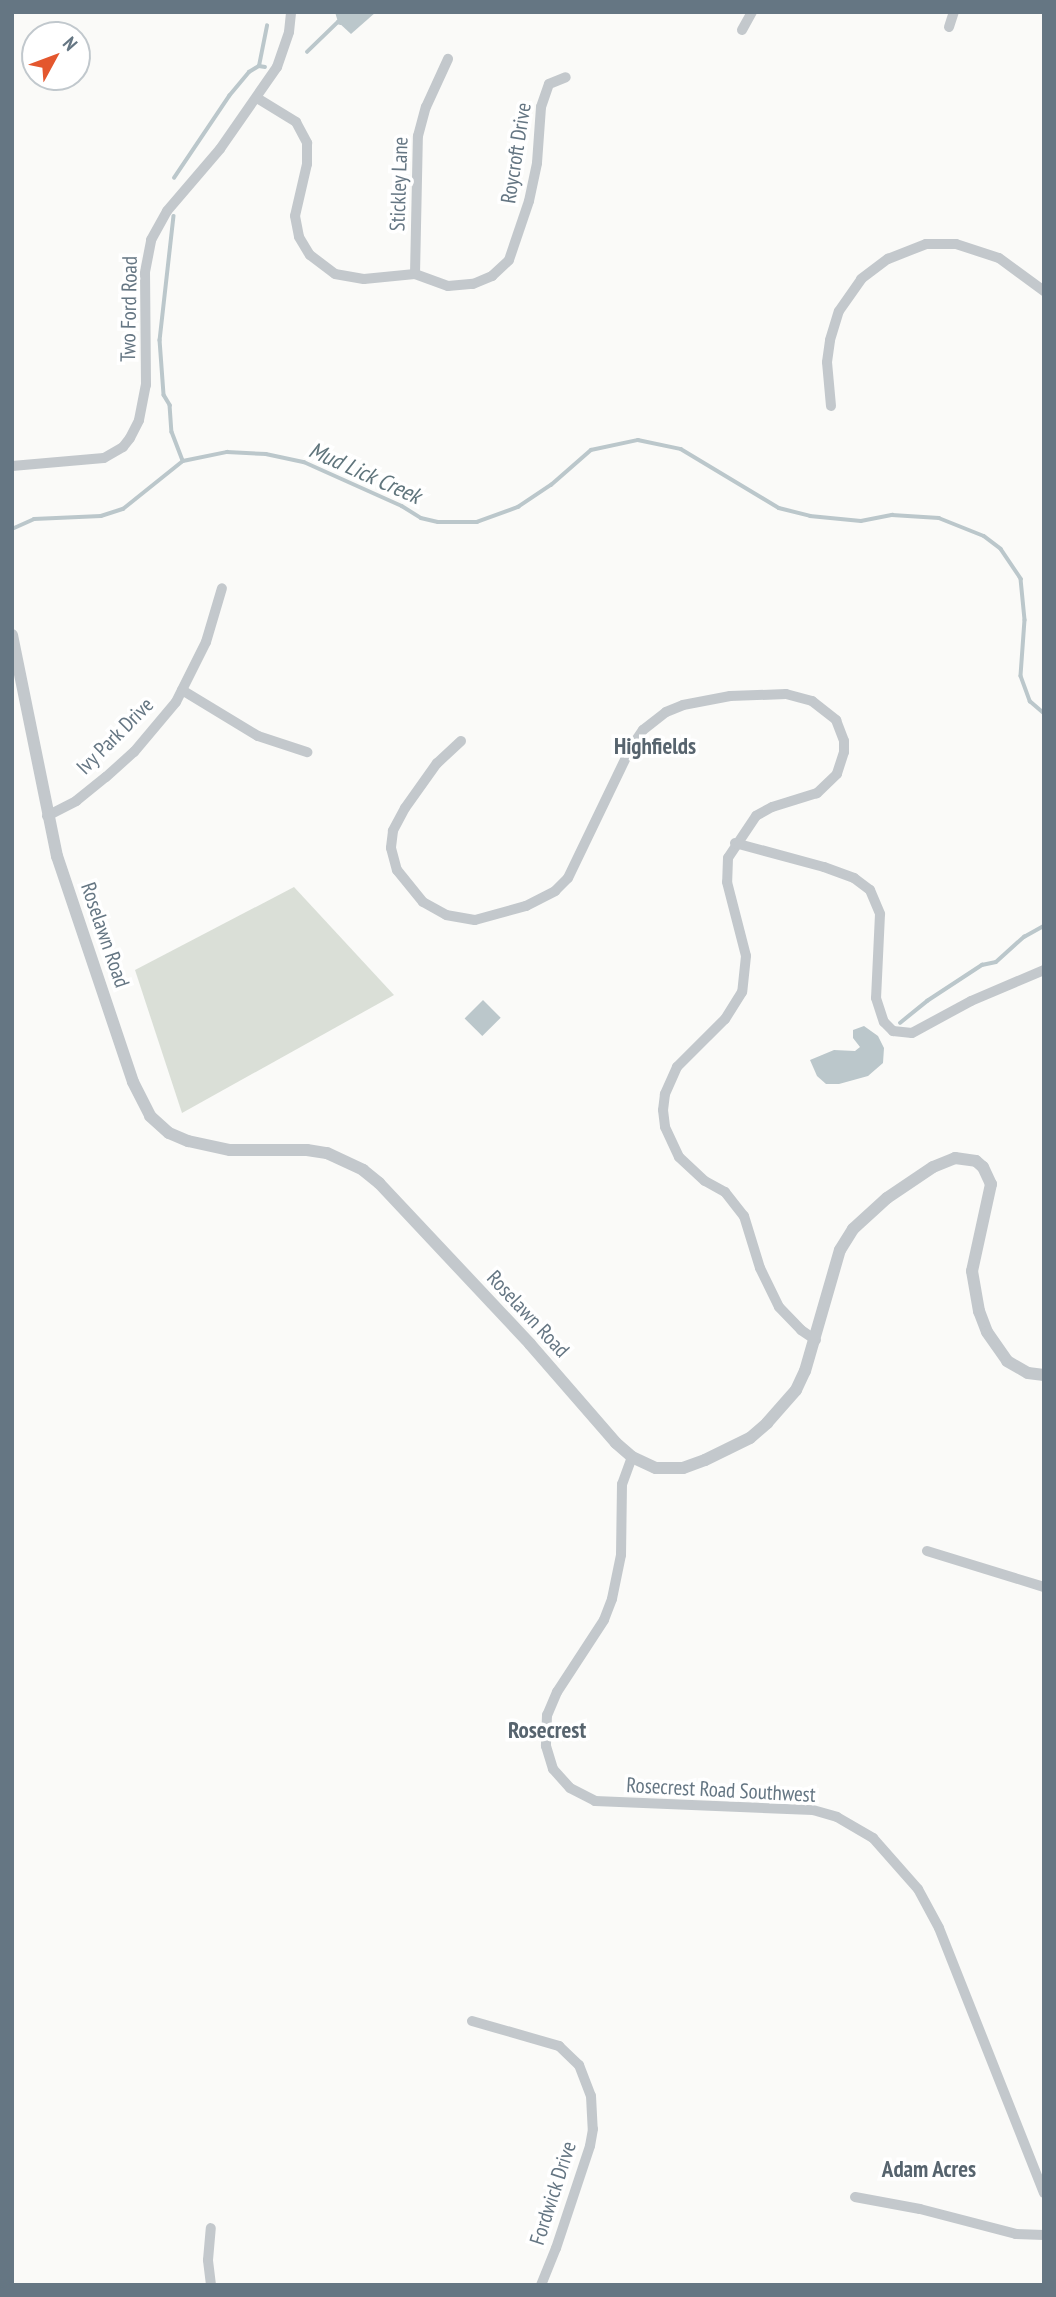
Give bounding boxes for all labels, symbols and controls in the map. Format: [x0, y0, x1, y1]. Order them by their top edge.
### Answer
north arrow [21, 21, 91, 91]
text: N [58, 32, 83, 55]
street label: Roycroft Drive [496, 101, 536, 205]
street label: Stickley Lane [385, 136, 413, 232]
street label: Two Ford Road [115, 256, 143, 362]
water label: Mud Lick Creek [304, 436, 426, 510]
street label: Ivy Park Drive [71, 692, 159, 780]
district label: Highfields [614, 732, 696, 760]
street label: Roselawn Road [75, 879, 135, 991]
street label: Roselawn Road [482, 1265, 574, 1363]
district label: Rosecrest [508, 1716, 586, 1744]
street label: Rosecrest Road Southwest [626, 1772, 816, 1808]
street label: Fordwick Drive [524, 2138, 582, 2248]
district label: Adam Acres [881, 2155, 977, 2183]

